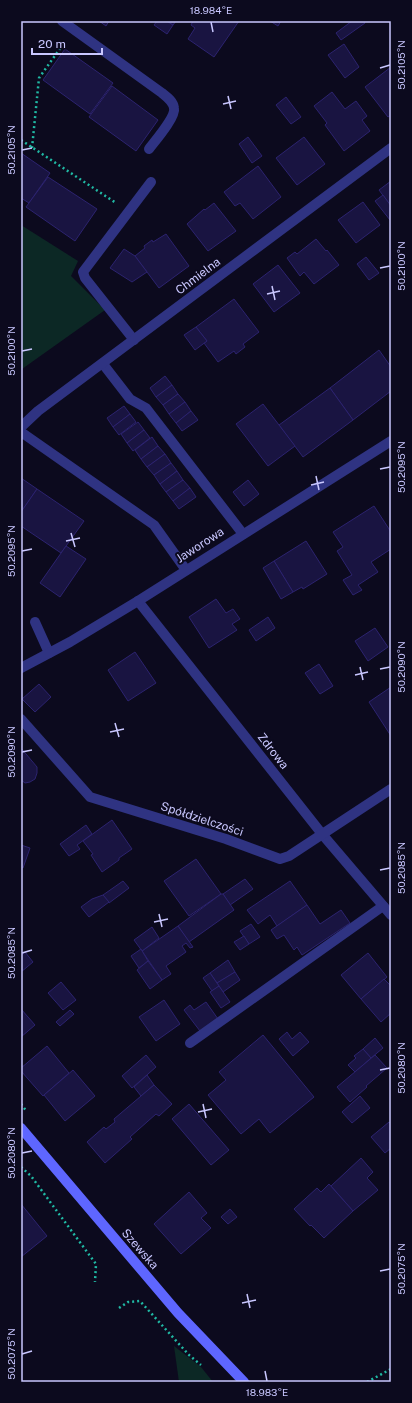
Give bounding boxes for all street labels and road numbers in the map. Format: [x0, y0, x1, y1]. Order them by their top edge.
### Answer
street label: Chmielna [173, 255, 223, 297]
street label: Jaworowa [173, 524, 227, 566]
street label: Zdrowa [255, 730, 291, 772]
street label: Spółdzielczości [159, 799, 245, 839]
street label: Szewska [119, 1226, 161, 1272]

